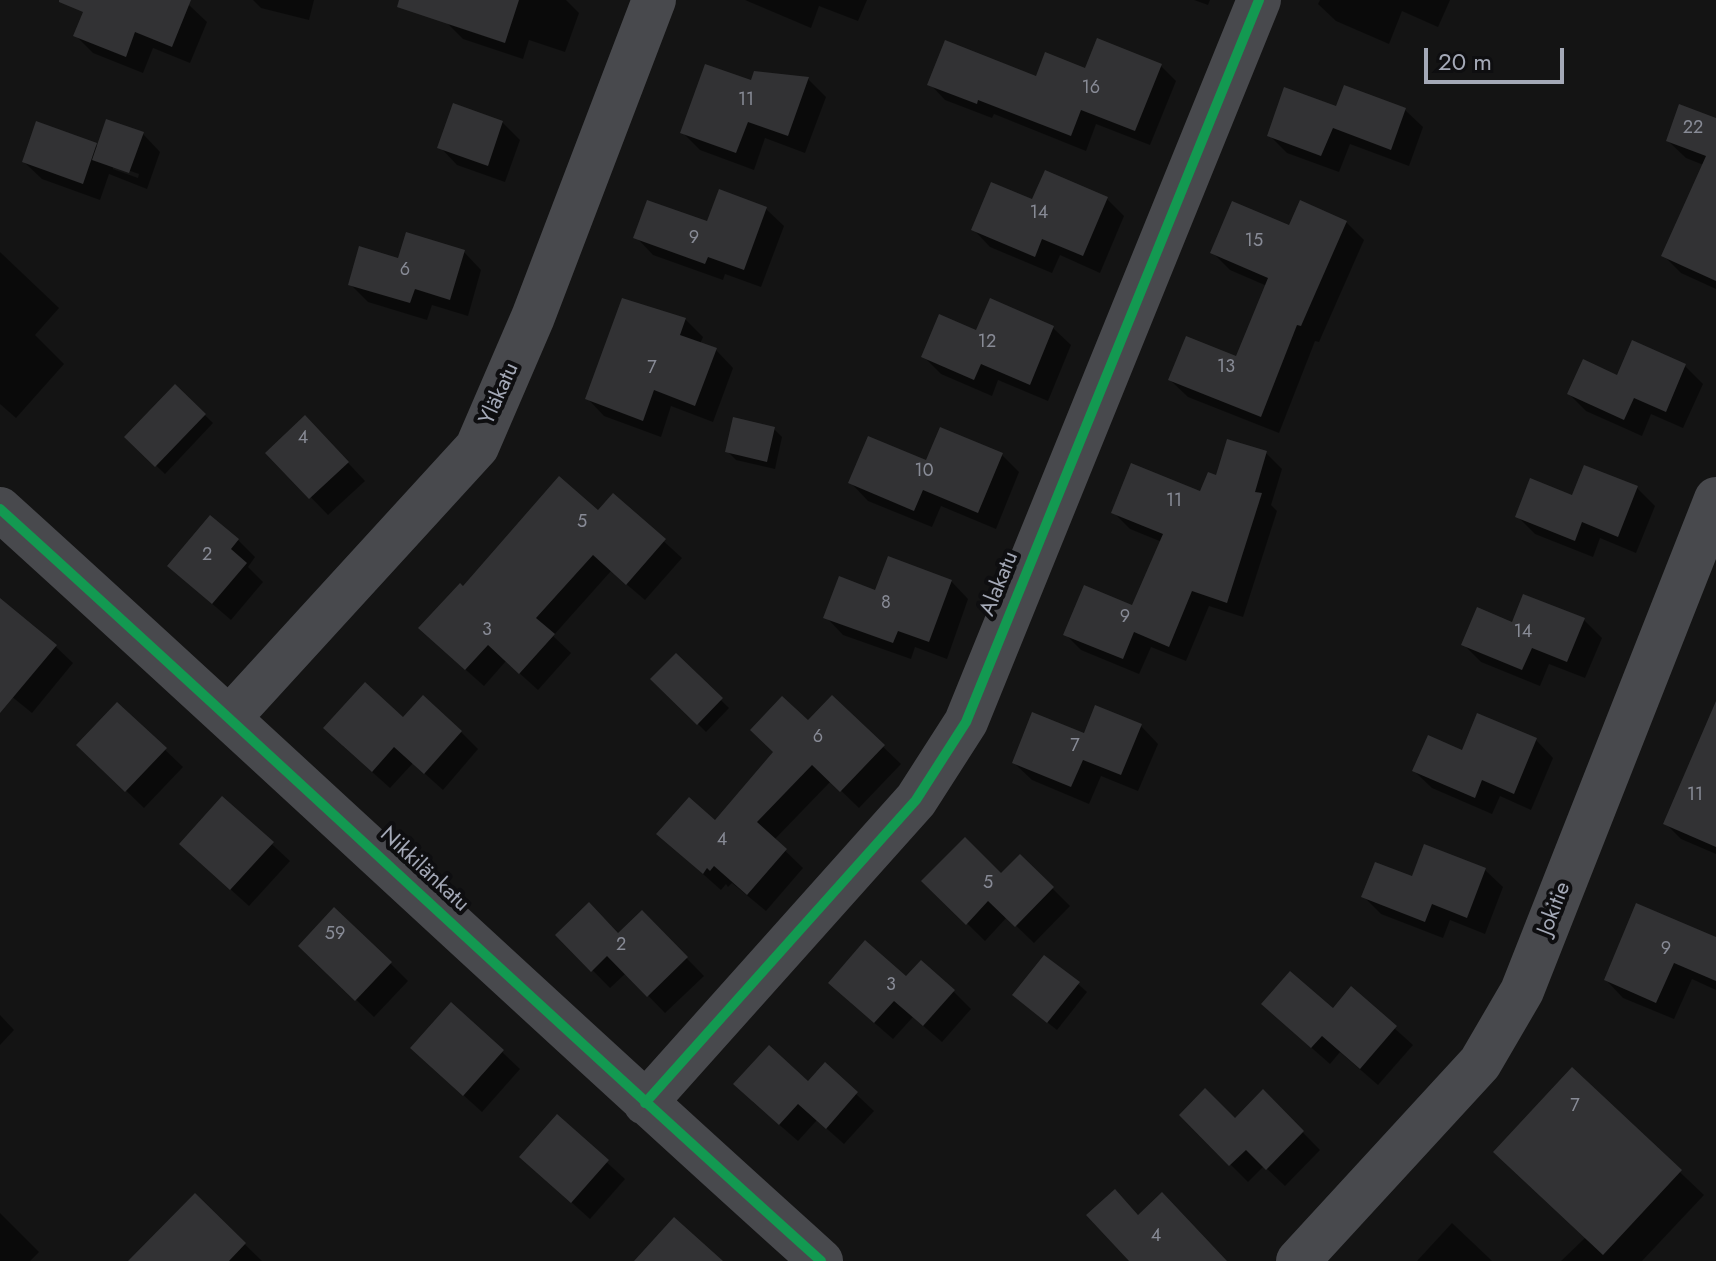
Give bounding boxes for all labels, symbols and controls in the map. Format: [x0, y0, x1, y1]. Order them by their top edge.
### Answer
scale bar [1428, 32, 1568, 82]
text: 20 m [1438, 44, 1492, 79]
house number: 16 [1082, 78, 1100, 100]
house number: 11 [738, 90, 754, 112]
house number: 22 [1683, 118, 1703, 140]
house number: 14 [1030, 203, 1048, 225]
house number: 9 [689, 228, 699, 250]
house number: 15 [1245, 231, 1263, 253]
house number: 6 [400, 260, 410, 282]
house number: 12 [978, 332, 996, 354]
house number: 13 [1217, 357, 1235, 379]
house number: 7 [647, 358, 657, 380]
street label: Yläkatu [475, 359, 525, 429]
house number: 4 [298, 428, 308, 450]
house number: 10 [915, 461, 933, 483]
house number: 11 [1166, 491, 1182, 513]
house number: 5 [577, 512, 587, 534]
house number: 2 [202, 545, 212, 567]
street label: Alakatu [975, 548, 1025, 620]
house number: 8 [881, 593, 891, 615]
house number: 9 [1120, 607, 1130, 629]
house number: 3 [482, 620, 492, 642]
house number: 14 [1514, 622, 1532, 644]
house number: 6 [813, 727, 823, 749]
house number: 7 [1070, 736, 1080, 758]
house number: 11 [1687, 785, 1703, 807]
street label: Nikkilänkatu [374, 822, 474, 918]
house number: 4 [717, 830, 727, 852]
house number: 5 [983, 873, 993, 895]
street label: Jokitie [1533, 879, 1577, 939]
house number: 59 [325, 924, 345, 946]
house number: 2 [616, 935, 626, 957]
house number: 9 [1661, 939, 1671, 961]
house number: 3 [886, 975, 896, 997]
house number: 7 [1570, 1096, 1580, 1118]
house number: 4 [1151, 1226, 1161, 1248]

